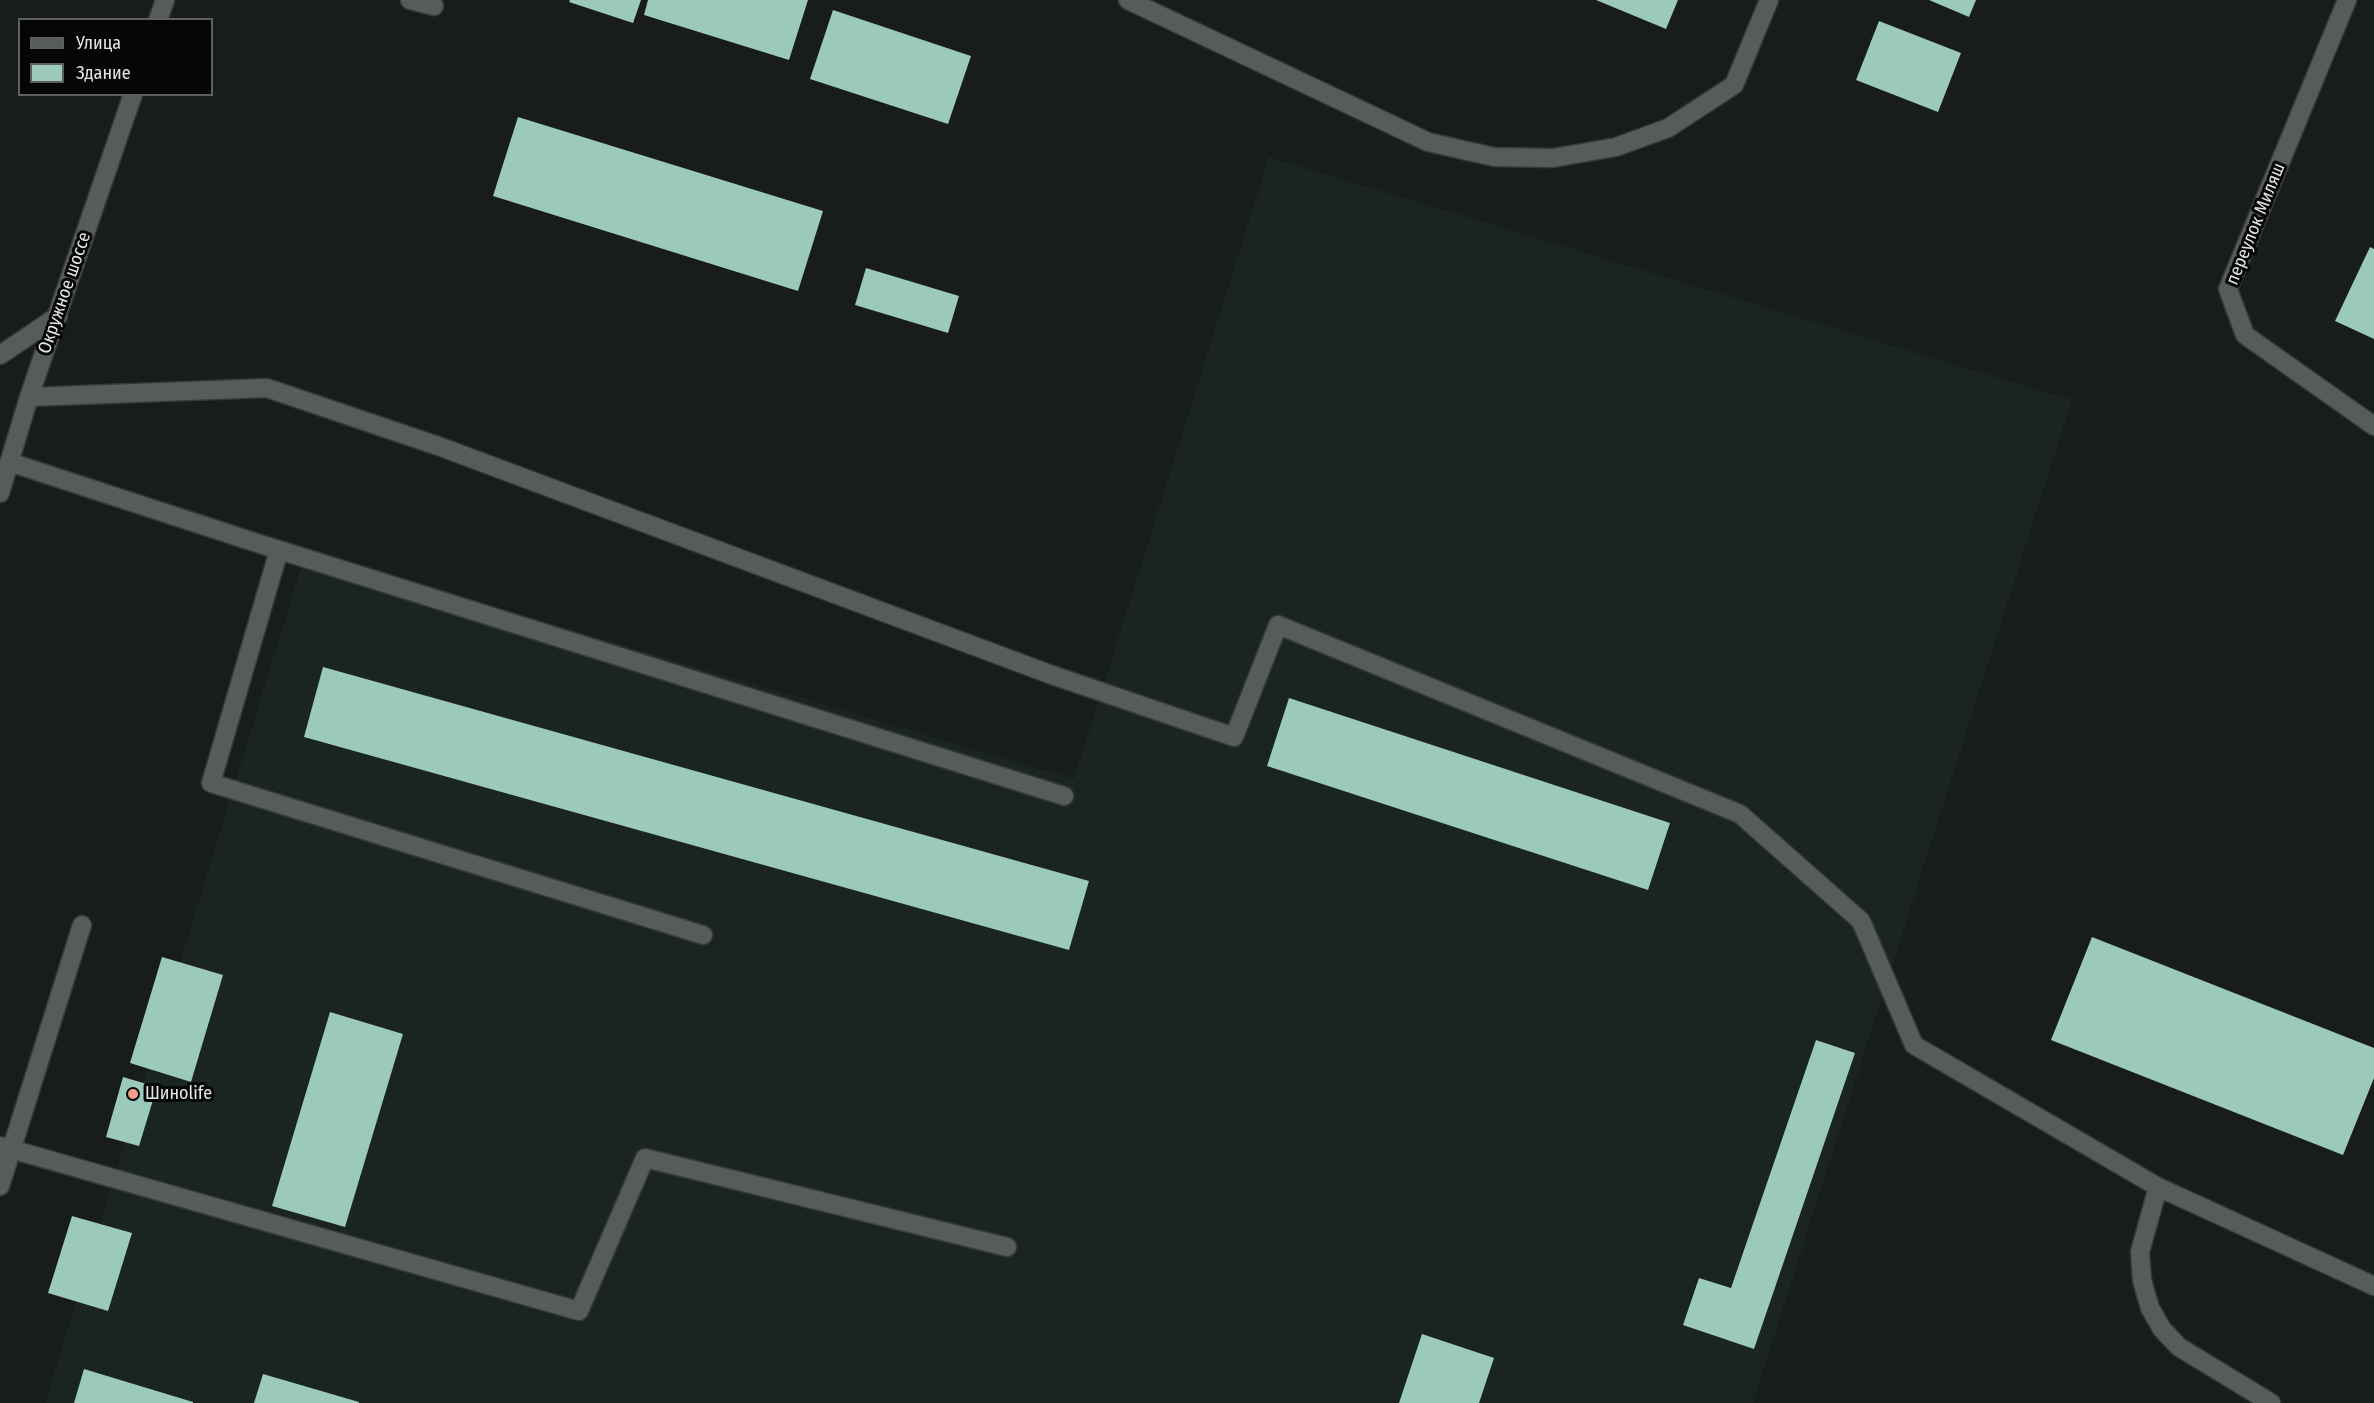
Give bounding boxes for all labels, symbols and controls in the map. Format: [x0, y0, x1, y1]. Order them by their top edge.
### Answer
legend [18, 18, 213, 96]
text: Улица [76, 32, 121, 54]
text: Здание [76, 62, 131, 84]
street label: переулок Миляш [2222, 160, 2290, 288]
street label: Окружное шоссе [34, 229, 96, 357]
place label: Шиноlife [145, 1083, 212, 1105]
marker: Шиноlife [126, 1087, 140, 1101]

